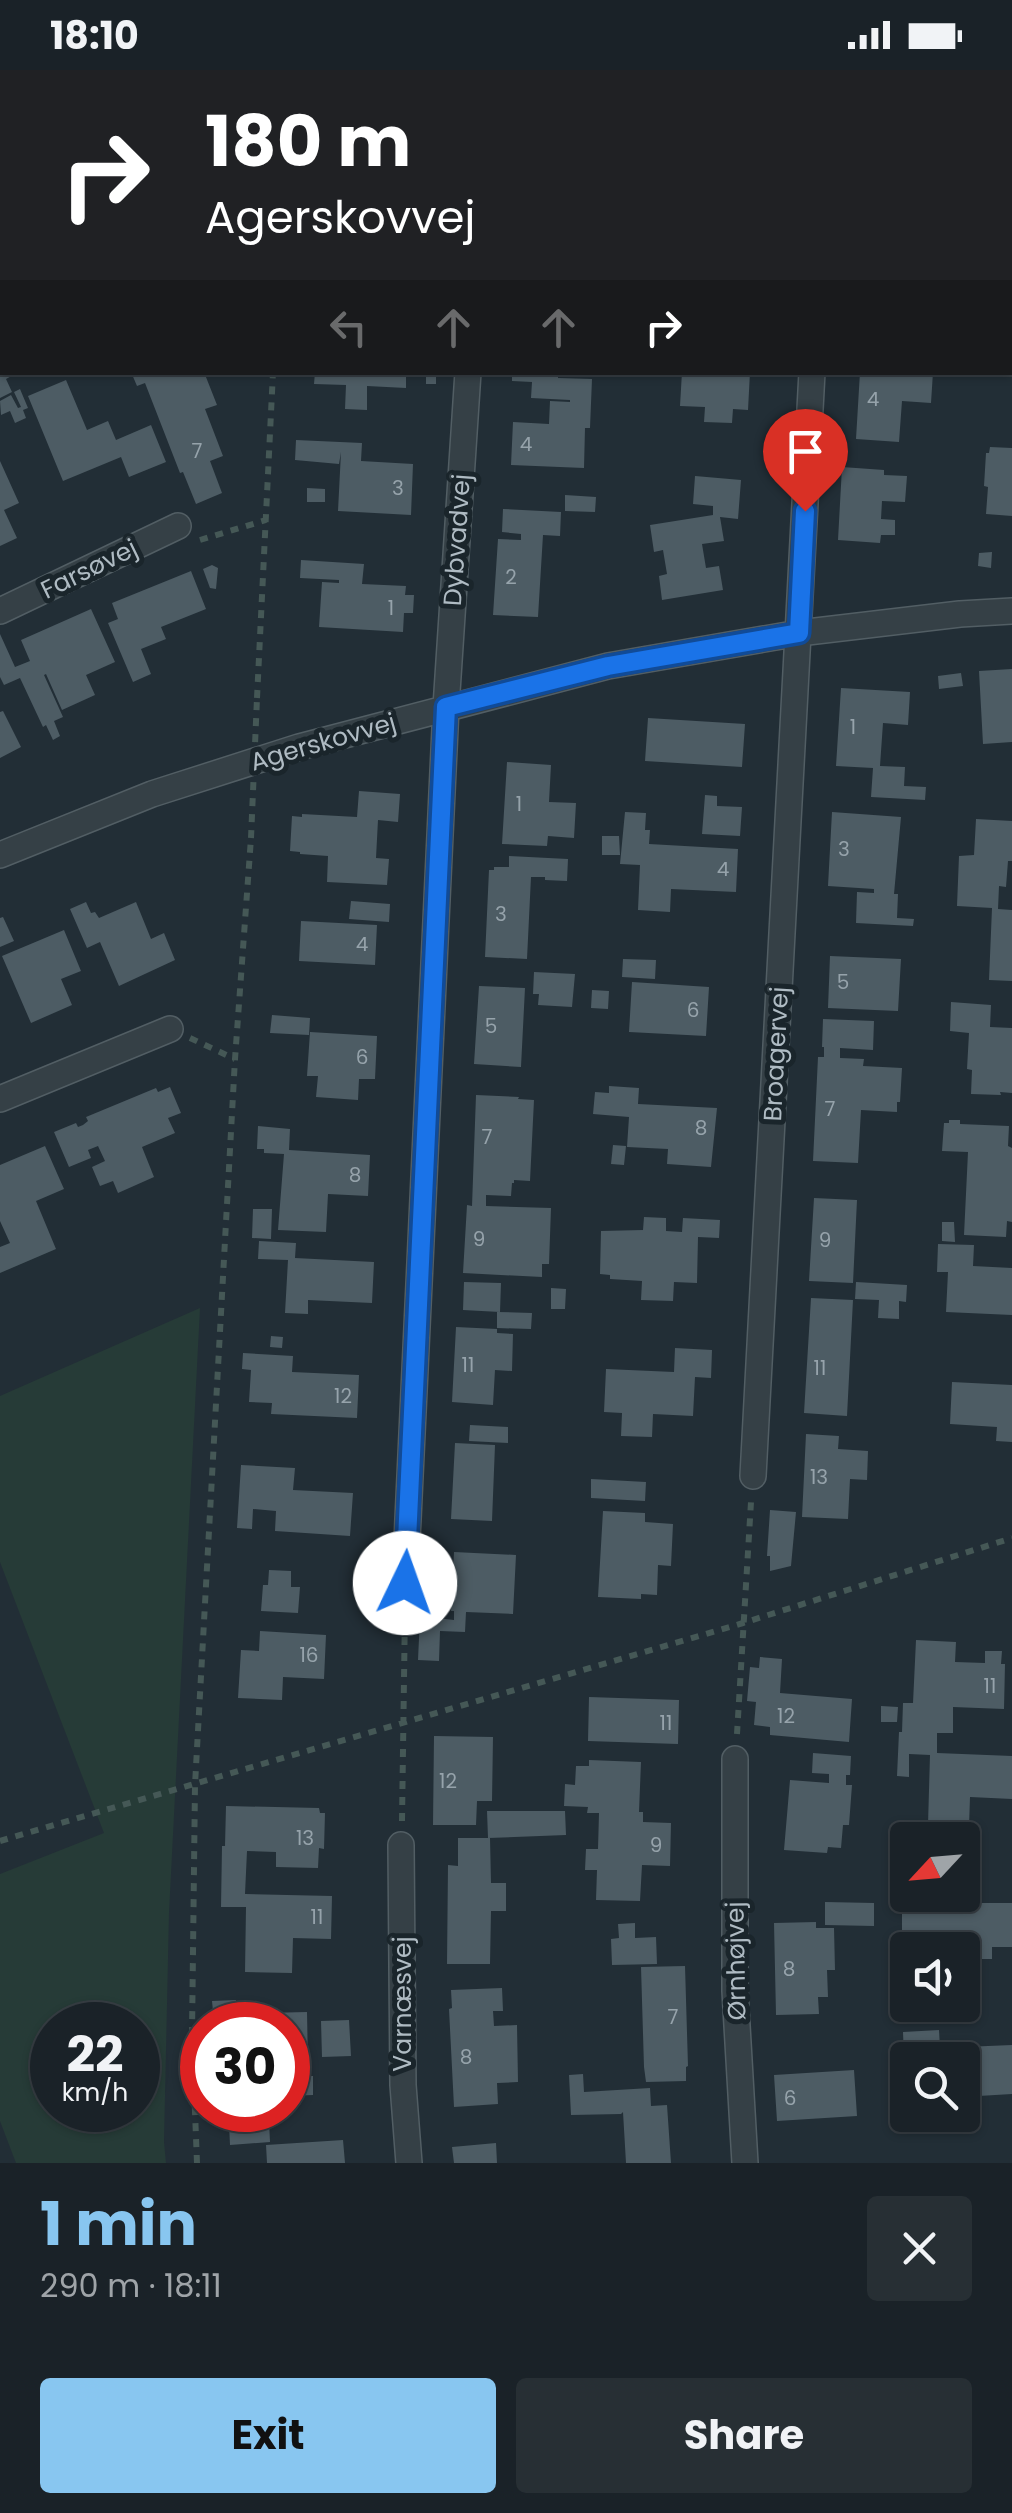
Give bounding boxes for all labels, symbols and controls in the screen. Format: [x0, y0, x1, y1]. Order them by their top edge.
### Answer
text: 18:10 [50, 9, 139, 62]
text: 180 m [205, 92, 411, 191]
icon: right [40, 110, 170, 240]
text: Agerskovvej [205, 186, 475, 249]
icon: left [321, 300, 376, 355]
icon: ahead [426, 300, 481, 355]
icon: ahead [531, 300, 586, 355]
icon: right [636, 300, 691, 355]
house number: 4 [867, 385, 879, 413]
pin [763, 409, 848, 512]
icon: arrive [778, 424, 833, 479]
house number: 4 [520, 430, 532, 458]
house number: 7 [192, 437, 203, 465]
street label: Dybvadvej [435, 473, 479, 607]
house number: 3 [392, 474, 404, 502]
street label: Farsøvej [35, 531, 143, 607]
house number: 2 [505, 563, 517, 591]
house number: 1 [388, 594, 394, 622]
street label: Agerskovvej [246, 704, 400, 780]
house number: 1 [850, 713, 856, 741]
house number: 1 [516, 790, 522, 818]
house number: 3 [838, 835, 850, 863]
house number: 4 [717, 855, 729, 883]
house number: 3 [495, 900, 507, 928]
house number: 4 [356, 930, 368, 958]
house number: 5 [837, 968, 849, 996]
street label: Broagervej [755, 986, 797, 1122]
house number: 6 [687, 996, 699, 1024]
house number: 5 [485, 1012, 497, 1040]
house number: 6 [356, 1043, 368, 1071]
house number: 7 [825, 1095, 836, 1123]
house number: 8 [695, 1114, 707, 1142]
house number: 7 [482, 1123, 493, 1151]
house number: 8 [349, 1161, 361, 1189]
house number: 9 [473, 1225, 485, 1253]
house number: 9 [819, 1226, 831, 1254]
house number: 11 [462, 1351, 474, 1379]
house number: 11 [814, 1354, 826, 1382]
house number: 12 [334, 1382, 352, 1410]
house number: 13 [810, 1463, 828, 1491]
position arrow [353, 1531, 457, 1635]
house number: 16 [299, 1641, 319, 1669]
house number: 11 [984, 1672, 996, 1700]
house number: 12 [777, 1702, 795, 1730]
house number: 11 [660, 1709, 672, 1737]
house number: 12 [439, 1767, 457, 1795]
north arrow [890, 1822, 980, 1912]
map controls [890, 1822, 980, 2132]
house number: 13 [296, 1824, 314, 1852]
house number: 9 [650, 1831, 662, 1859]
street label: Ørnhøjvej [717, 1901, 755, 2021]
house number: 11 [311, 1903, 323, 1931]
button: sound [890, 1932, 980, 2022]
street label: Varnæsvej [385, 1936, 420, 2072]
house number: 8 [783, 1955, 795, 1983]
speed limit sign: 30 [180, 2002, 310, 2132]
house number: 7 [668, 2003, 679, 2031]
text: 22 [66, 2019, 124, 2090]
button: search [890, 2042, 980, 2132]
house number: 8 [460, 2043, 472, 2071]
text: km/h [62, 2075, 128, 2110]
house number: 6 [784, 2084, 796, 2112]
text: 1 min [40, 2182, 197, 2266]
button: close [867, 2196, 972, 2301]
text: 290 m · 18:11 [40, 2263, 222, 2308]
button: Exit [40, 2378, 496, 2493]
button: Share [516, 2378, 972, 2493]

